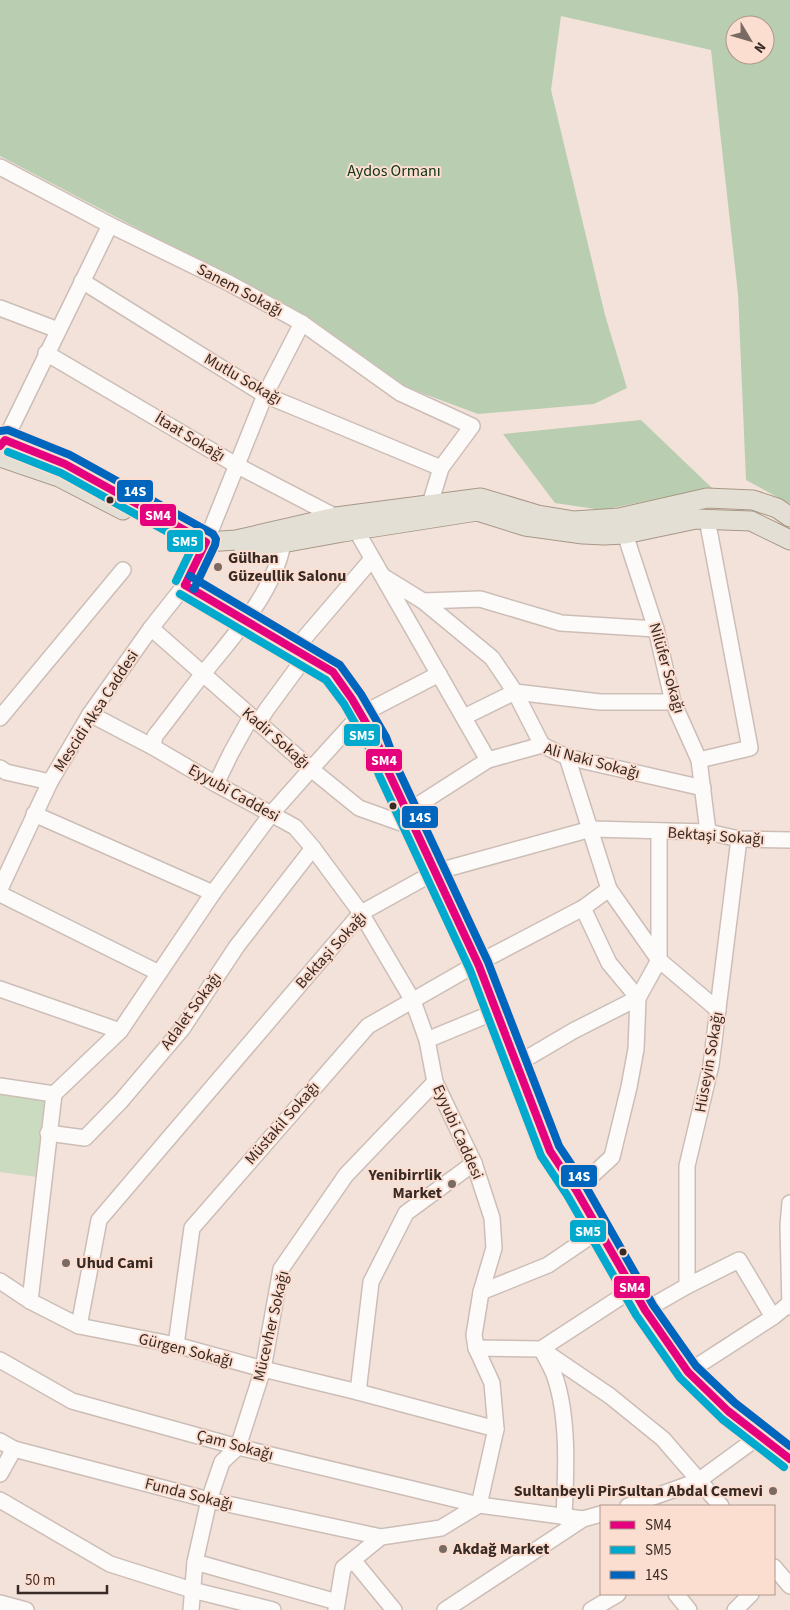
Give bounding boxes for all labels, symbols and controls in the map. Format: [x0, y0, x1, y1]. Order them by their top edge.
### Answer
north arrow [725, 15, 775, 65]
text: N [749, 38, 770, 57]
park label: Aydos Ormanı [347, 160, 441, 182]
street label: Sanem Sokağı [193, 258, 287, 322]
street label: Mutlu Sokağı [200, 348, 286, 410]
street label: İtaat Sokağı [151, 407, 229, 467]
line badge: 14S [116, 479, 154, 503]
text: 14S [124, 482, 146, 502]
unlabelled marker [105, 495, 115, 505]
line badge: SM4 [139, 503, 177, 527]
text: SM4 [145, 506, 172, 526]
line badge: SM5 [166, 529, 204, 553]
text: SM5 [172, 532, 198, 552]
place label: Gülhan Güzeullik Salonu [228, 547, 346, 587]
marker: Gülhan Güzeullik Salonu [212, 561, 224, 573]
street label: Nilüfer Sokağı [644, 620, 690, 716]
street label: Mescidi Aksa Caddesi [48, 646, 144, 776]
street label: Kadir Sokağı [237, 702, 315, 774]
line badge: SM5 [343, 723, 381, 747]
text: SM5 [349, 726, 375, 746]
street label: Ali Naki Sokağı [542, 738, 642, 784]
line badge: SM4 [365, 748, 403, 772]
text: SM4 [371, 751, 398, 771]
street label: Eyyubi Caddesi [184, 759, 284, 827]
unlabelled marker [388, 801, 398, 811]
line badge: 14S [401, 805, 439, 829]
text: 14S [409, 808, 431, 828]
street label: Bektaşi Sokağı [667, 822, 765, 850]
street label: Bektaşi Sokağı [290, 907, 372, 993]
street label: Adalet Sokağı [155, 968, 227, 1054]
street label: Hüseyin Sokağı [689, 1010, 729, 1114]
street label: Müstakil Sokağı [240, 1077, 324, 1169]
street label: Eyyubi Caddesi [427, 1081, 489, 1183]
place label: Yenibirrlik Market [368, 1164, 442, 1204]
line badge: 14S [560, 1164, 598, 1188]
text: 14S [568, 1167, 590, 1187]
marker: Yenibirrlik Market [446, 1178, 458, 1190]
line badge: SM5 [569, 1219, 607, 1243]
text: SM5 [575, 1222, 601, 1242]
unlabelled marker [618, 1247, 628, 1257]
place label: Uhud Cami [76, 1252, 153, 1274]
marker: Uhud Cami [60, 1257, 72, 1269]
street label: Mücevher Sokağı [248, 1268, 294, 1384]
line badge: SM4 [613, 1275, 651, 1299]
text: SM4 [619, 1278, 646, 1298]
street label: Gürgen Sokağı [136, 1328, 236, 1372]
street label: Çam Sokağı [194, 1424, 276, 1466]
street label: Funda Sokağı [143, 1472, 235, 1516]
place label: Sultanbeyli PirSultan Abdal Cemevi [514, 1480, 763, 1502]
marker: Sultanbeyli PirSultan Abdal Cemevi [767, 1485, 779, 1497]
legend [600, 1505, 775, 1595]
text: SM4 [645, 1515, 672, 1536]
place label: Akdağ Market [452, 1538, 549, 1560]
text: SM5 [645, 1540, 671, 1561]
marker: Akdağ Market [437, 1543, 449, 1555]
scale bar [18, 1562, 106, 1594]
text: 14S [645, 1565, 668, 1586]
text: 50 m [25, 1570, 55, 1591]

